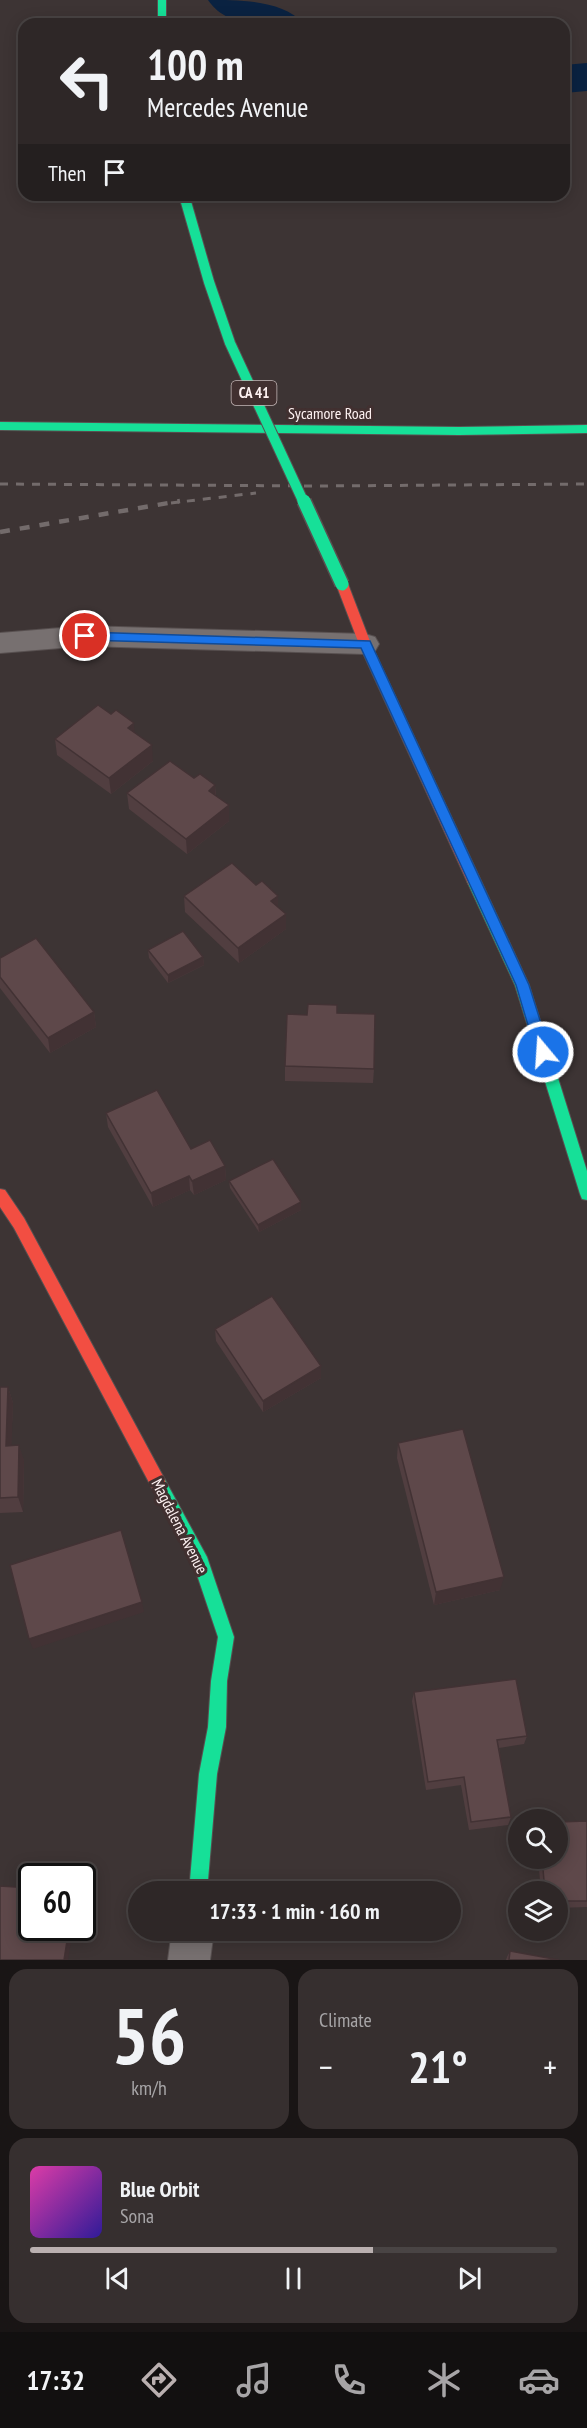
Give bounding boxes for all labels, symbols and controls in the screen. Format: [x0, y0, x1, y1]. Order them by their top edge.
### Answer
text: 100 m [147, 37, 244, 92]
icon: left [48, 42, 126, 120]
text: Mercedes Avenue [147, 90, 308, 124]
icon: arrive [98, 156, 131, 189]
text: Then [48, 159, 86, 187]
road number: CA 41 [232, 381, 276, 405]
street label: Sycamore Road [288, 403, 372, 423]
pin [59, 610, 110, 661]
icon: arrive [68, 619, 101, 652]
position arrow [511, 1020, 575, 1084]
street label: Magdalena Avenue [147, 1475, 213, 1577]
map controls [508, 1809, 568, 1941]
button: search [508, 1809, 568, 1869]
speed limit sign: 60 [18, 1863, 96, 1941]
button: layers [508, 1881, 568, 1941]
text: 17:33 · 1 min · 160 m [209, 1897, 380, 1925]
text: 56 [112, 1985, 186, 2086]
text: Climate [319, 2007, 372, 2033]
text: 21° [408, 2037, 468, 2095]
text: − [319, 2045, 333, 2088]
text: + [543, 2045, 557, 2088]
text: km/h [131, 2075, 167, 2101]
text: Blue Orbit [120, 2175, 199, 2203]
text: Sona [120, 2203, 154, 2229]
icon: previous [101, 2262, 134, 2295]
icon: pause [277, 2262, 310, 2295]
icon: next [453, 2262, 486, 2295]
icon: directions [138, 2359, 180, 2401]
icon: music [233, 2359, 275, 2401]
icon: phone [328, 2359, 370, 2401]
icon: climate [423, 2359, 465, 2401]
icon: car [518, 2359, 560, 2401]
text: 17:32 [27, 2363, 85, 2397]

